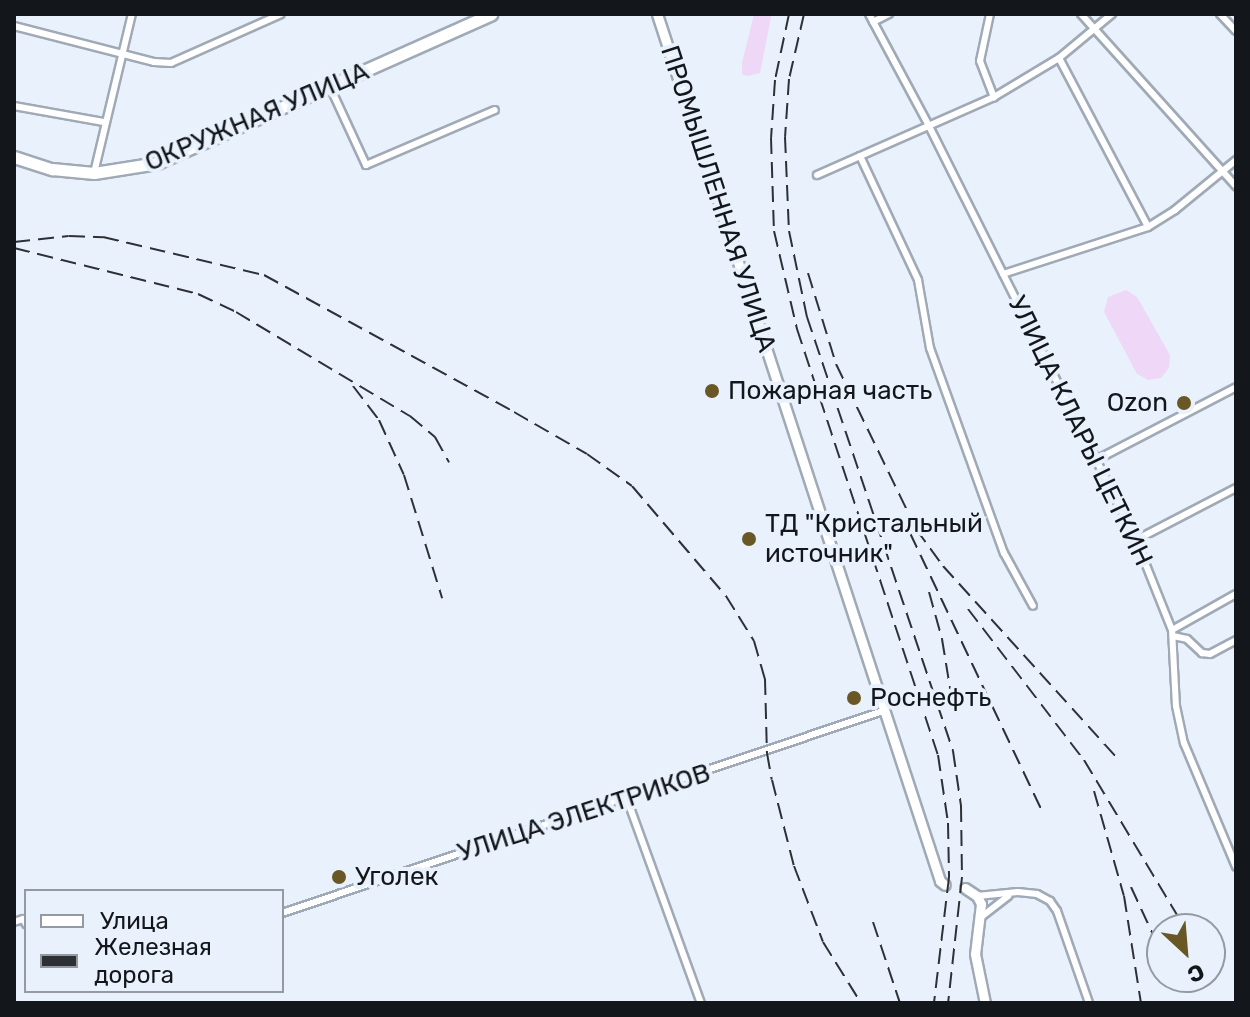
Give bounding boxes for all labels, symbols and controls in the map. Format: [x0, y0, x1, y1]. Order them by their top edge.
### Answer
street label: ПРОМЫШЛЕННАЯ УЛИЦА [654, 42, 782, 356]
street label: ОКРУЖНАЯ УЛИЦА [140, 56, 374, 178]
street label: УЛИЦА КЛАРЫ ЦЕТКИН [1001, 291, 1159, 571]
place label: Пожарная часть [728, 375, 932, 407]
marker: Пожарная часть [703, 382, 721, 400]
place label: Ozon [1107, 387, 1168, 419]
marker: Ozon [1175, 394, 1193, 412]
place label: ТД "Кристальный источник" [765, 508, 983, 570]
marker: ТД "Кристальный источник" [740, 530, 758, 548]
place label: Роснефть [870, 682, 991, 714]
marker: Роснефть [845, 689, 863, 707]
street label: УЛИЦА ЭЛЕКТРИКОВ [454, 757, 714, 869]
place label: Уголек [355, 861, 438, 893]
marker: Уголек [330, 868, 348, 886]
legend [24, 889, 284, 993]
text: Улица [100, 907, 169, 935]
north arrow [1146, 913, 1226, 993]
text: Железная дорога [94, 933, 212, 989]
text: С [1183, 958, 1209, 989]

